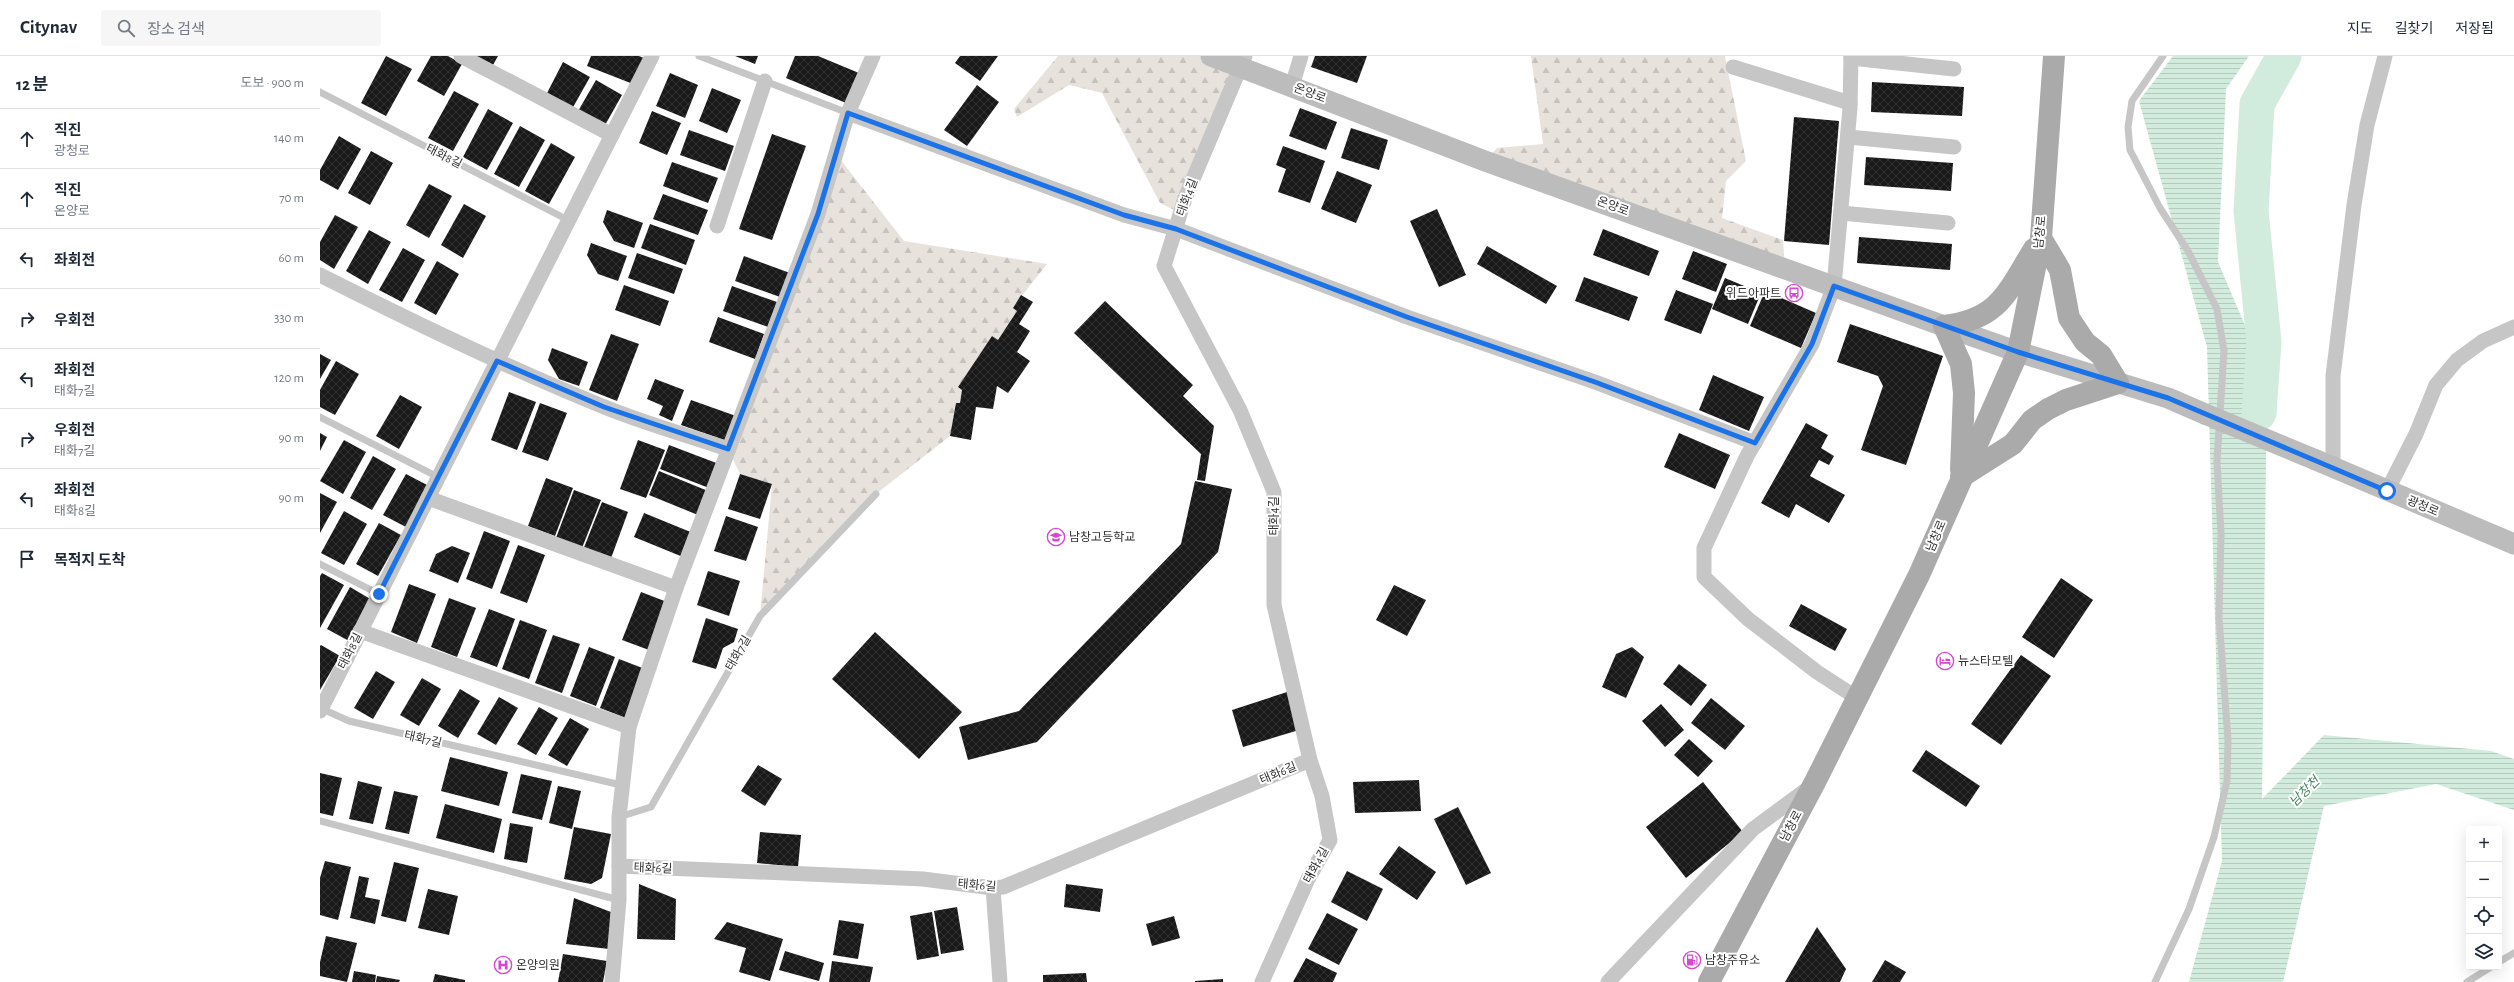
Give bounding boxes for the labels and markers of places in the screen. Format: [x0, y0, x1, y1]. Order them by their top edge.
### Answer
bus stop icon: 위드아파트 [1784, 283, 1804, 303]
place label: 위드아파트 [1726, 287, 1781, 299]
school or university icon: 남창고등학교 [1046, 527, 1066, 547]
place label: 남창고등학교 [1069, 530, 1135, 543]
hotel icon: 뉴스타모텔 [1935, 651, 1955, 671]
place label: 뉴스타모텔 [1958, 655, 2013, 667]
fuel station icon: 남창주유소 [1682, 950, 1702, 970]
place label: 남창주유소 [1705, 954, 1760, 966]
hospital icon: 온양의원 [493, 955, 513, 975]
place label: 온양의원 [516, 959, 560, 971]

